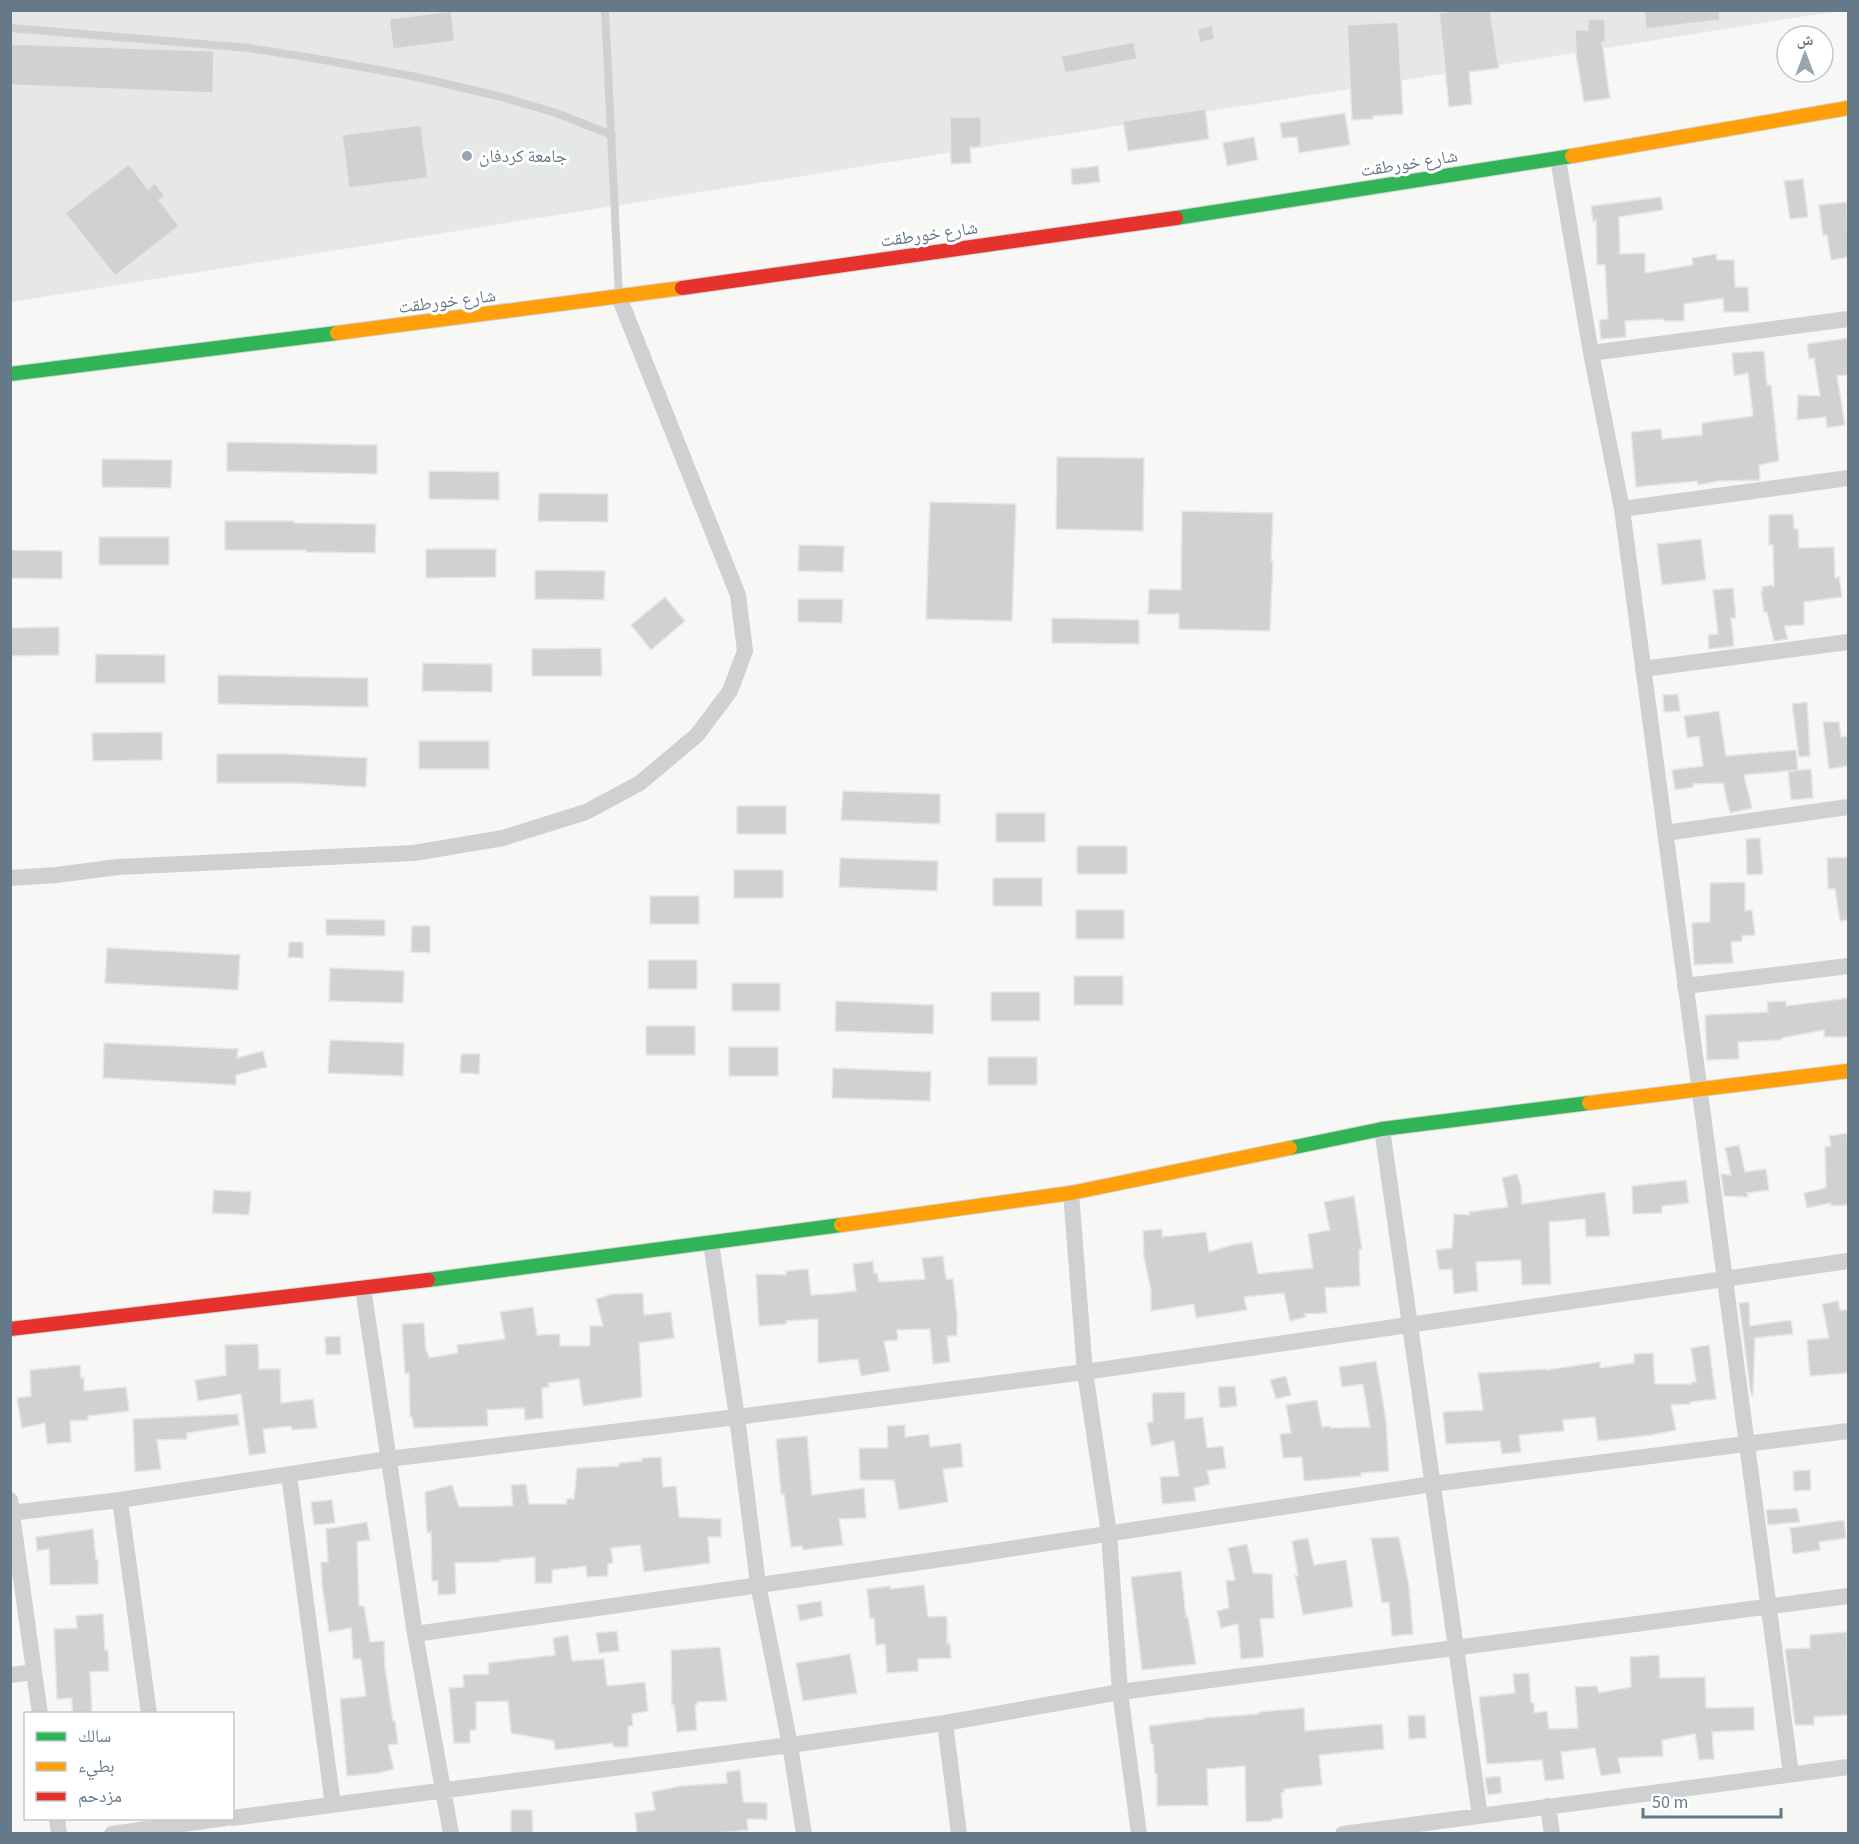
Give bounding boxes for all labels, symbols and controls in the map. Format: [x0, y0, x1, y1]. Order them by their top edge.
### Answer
north arrow [1775, 24, 1835, 84]
text: ش [1797, 29, 1814, 51]
street label: شارع خورطقت [1359, 143, 1460, 184]
place label: جامعة كردفان [479, 144, 567, 169]
marker: جامعة كردفان [460, 149, 474, 163]
street label: شارع خورطقت [879, 215, 979, 254]
street label: شارع خورطقت [397, 283, 497, 320]
legend [24, 1712, 234, 1820]
text: سالك [78, 1724, 111, 1749]
text: بطيء [78, 1754, 115, 1781]
scale bar [1643, 1781, 1781, 1819]
text: مزدحم [78, 1784, 122, 1809]
text: 50 m [1652, 1790, 1688, 1815]

